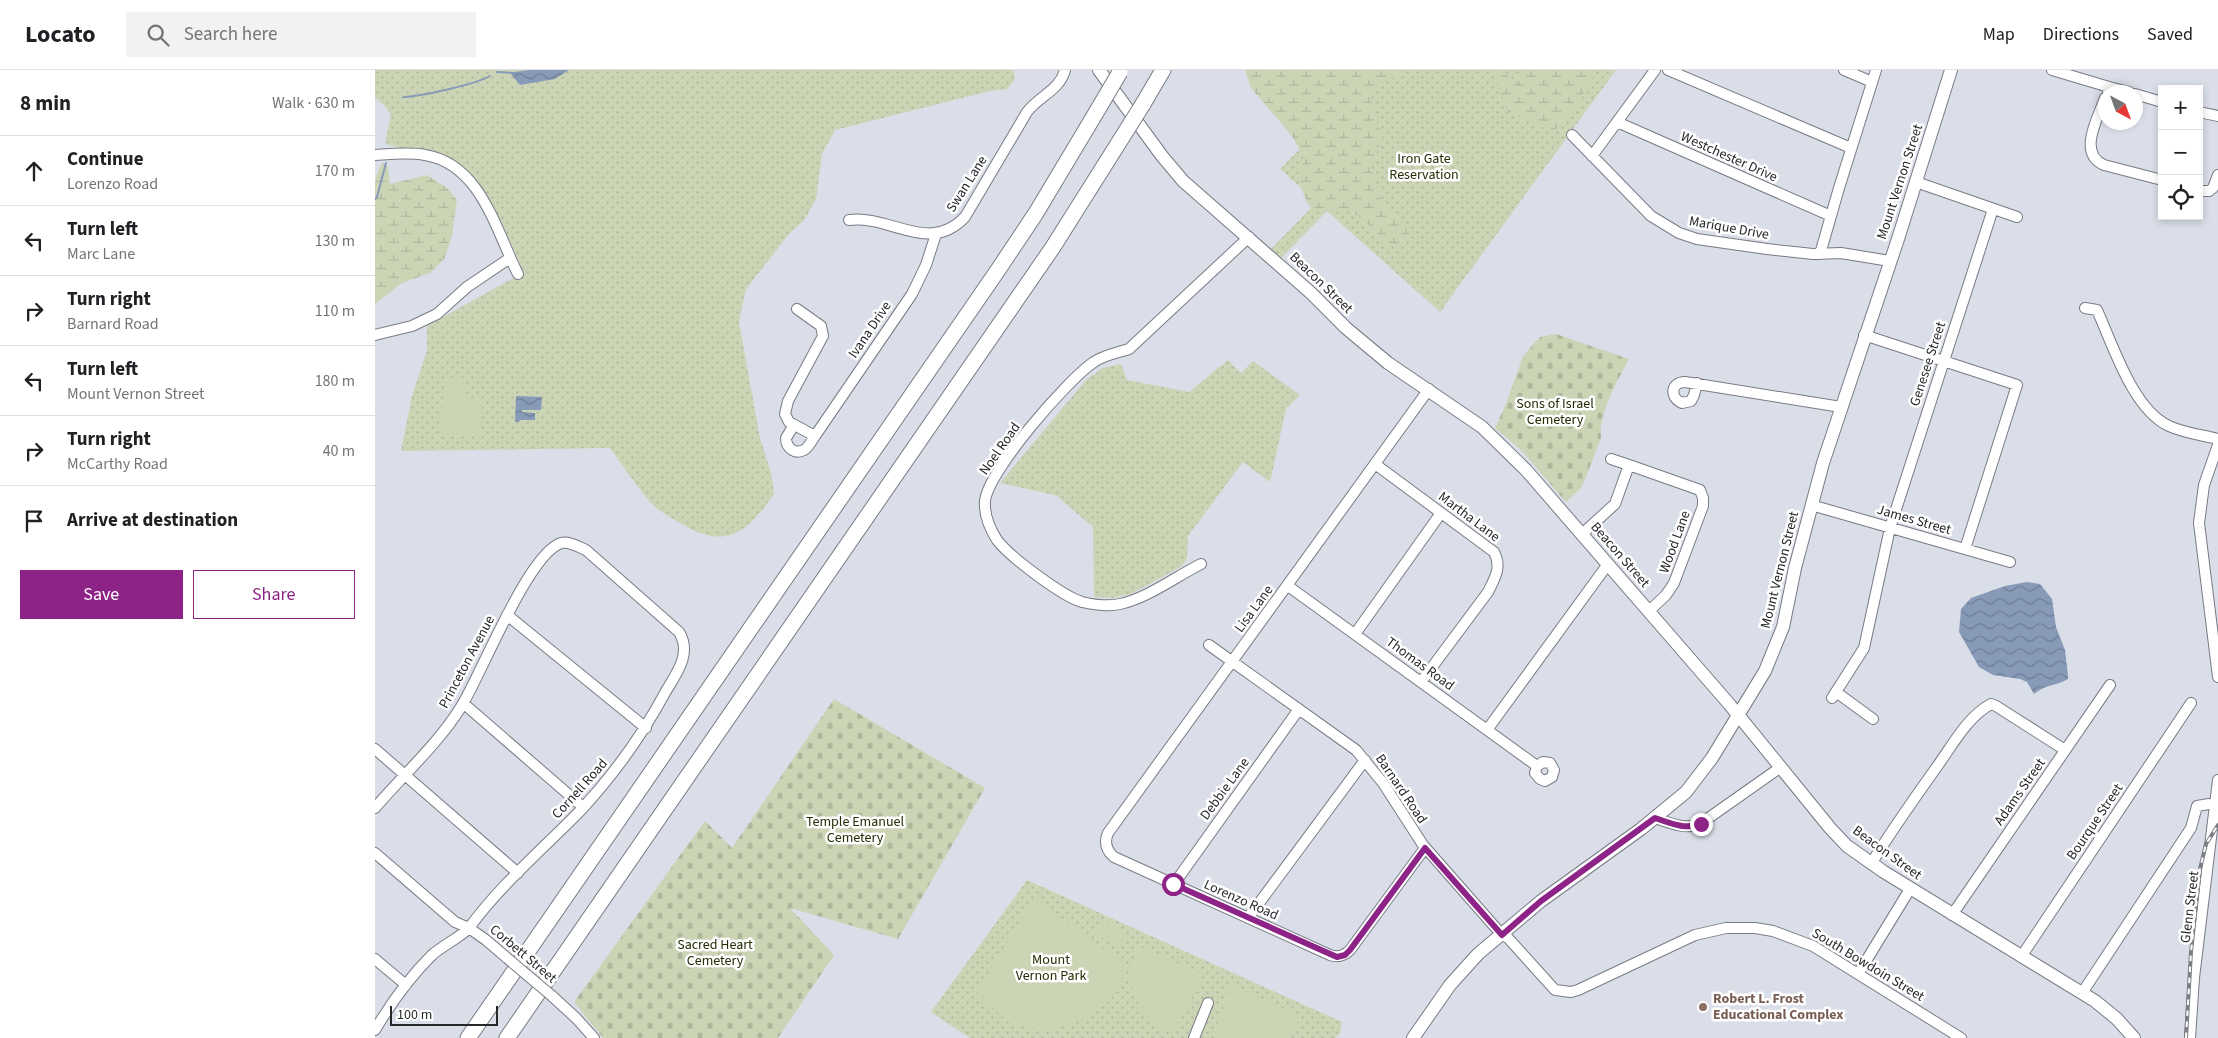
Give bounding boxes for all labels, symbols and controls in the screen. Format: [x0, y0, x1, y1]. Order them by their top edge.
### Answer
search box [126, 12, 476, 57]
text: Locato [25, 17, 96, 52]
icon: search [144, 21, 172, 49]
text: Search here [184, 21, 277, 48]
text: Map [1983, 22, 2015, 47]
text: Directions [2043, 22, 2119, 47]
text: Saved [2147, 22, 2193, 47]
north arrow [2098, 85, 2143, 130]
map controls [2158, 85, 2203, 220]
button: + [2158, 85, 2203, 130]
text: 8 min [20, 88, 71, 118]
text: Walk · 630 m [272, 92, 355, 114]
street label: Mount Vernon Street [1872, 122, 1928, 242]
street label: Westchester Drive [1677, 127, 1781, 187]
button: − [2158, 130, 2203, 175]
text: Continue [67, 146, 144, 173]
park label: Iron Gate Reservation [1389, 149, 1459, 185]
street label: Swan Lane [942, 152, 992, 216]
icon: ahead [20, 157, 48, 185]
text: 170 m [315, 160, 355, 182]
text: Lorenzo Road [67, 173, 158, 195]
button: locate [2158, 175, 2203, 220]
street label: Marique Drive [1687, 211, 1771, 245]
text: Turn left [67, 216, 138, 243]
icon: left [20, 227, 48, 255]
text: 130 m [315, 230, 355, 252]
text: Marc Lane [67, 243, 135, 265]
street label: Beacon Street [1285, 248, 1357, 319]
text: Turn right [67, 286, 151, 313]
icon: right [20, 297, 48, 325]
street label: Ivana Drive [844, 297, 896, 362]
text: 110 m [315, 300, 355, 322]
text: Barnard Road [67, 313, 159, 335]
street label: Genesee Street [1905, 319, 1951, 409]
text: Turn left [67, 356, 138, 383]
icon: left [20, 367, 48, 395]
text: 180 m [315, 370, 355, 392]
text: Mount Vernon Street [67, 383, 204, 405]
park label: Sons of Israel Cemetery [1516, 394, 1594, 430]
street label: Noel Road [975, 419, 1025, 479]
text: Turn right [67, 426, 151, 453]
icon: right [20, 437, 48, 465]
text: 40 m [323, 440, 355, 462]
text: McCarthy Road [67, 453, 168, 475]
street label: Martha Lane [1434, 487, 1504, 547]
street label: James Street [1875, 500, 1954, 540]
icon: arrive [20, 507, 48, 535]
text: Arrive at destination [67, 507, 238, 534]
street label: Wood Lane [1654, 508, 1696, 576]
street label: Mount Vernon Street [1756, 509, 1804, 631]
street label: Beacon Street [1586, 518, 1654, 592]
button: Save [20, 570, 183, 619]
button: Share [193, 570, 355, 619]
street label: Lisa Lane [1230, 581, 1278, 637]
street label: Princeton Avenue [434, 612, 500, 712]
street label: Thomas Road [1382, 632, 1458, 696]
street label: Barnard Road [1370, 750, 1432, 828]
street label: Cornell Road [547, 754, 613, 824]
street label: Debbie Lane [1196, 754, 1254, 824]
street label: Adams Street [1990, 754, 2051, 830]
street label: Bourque Street [2062, 780, 2128, 864]
park label: Temple Emanuel Cemetery [806, 812, 904, 848]
route end [1690, 813, 1713, 836]
street label: Beacon Street [1848, 821, 1926, 885]
street label: Glenn Street [2176, 870, 2204, 944]
route start [1162, 873, 1185, 896]
street label: Lorenzo Road [1200, 875, 1282, 925]
street label: Corbett Street [485, 920, 561, 988]
street label: South Bowdoin Street [1808, 923, 1928, 1007]
park label: Sacred Heart Cemetery [677, 935, 753, 971]
park label: Mount Vernon Park [1016, 950, 1086, 986]
place label: Robert L. Frost Educational Complex [1713, 989, 1843, 1025]
marker: Robert L. Frost Educational Complex [1697, 1001, 1709, 1013]
scale bar [390, 1003, 497, 1026]
text: 100 m [397, 1005, 432, 1025]

